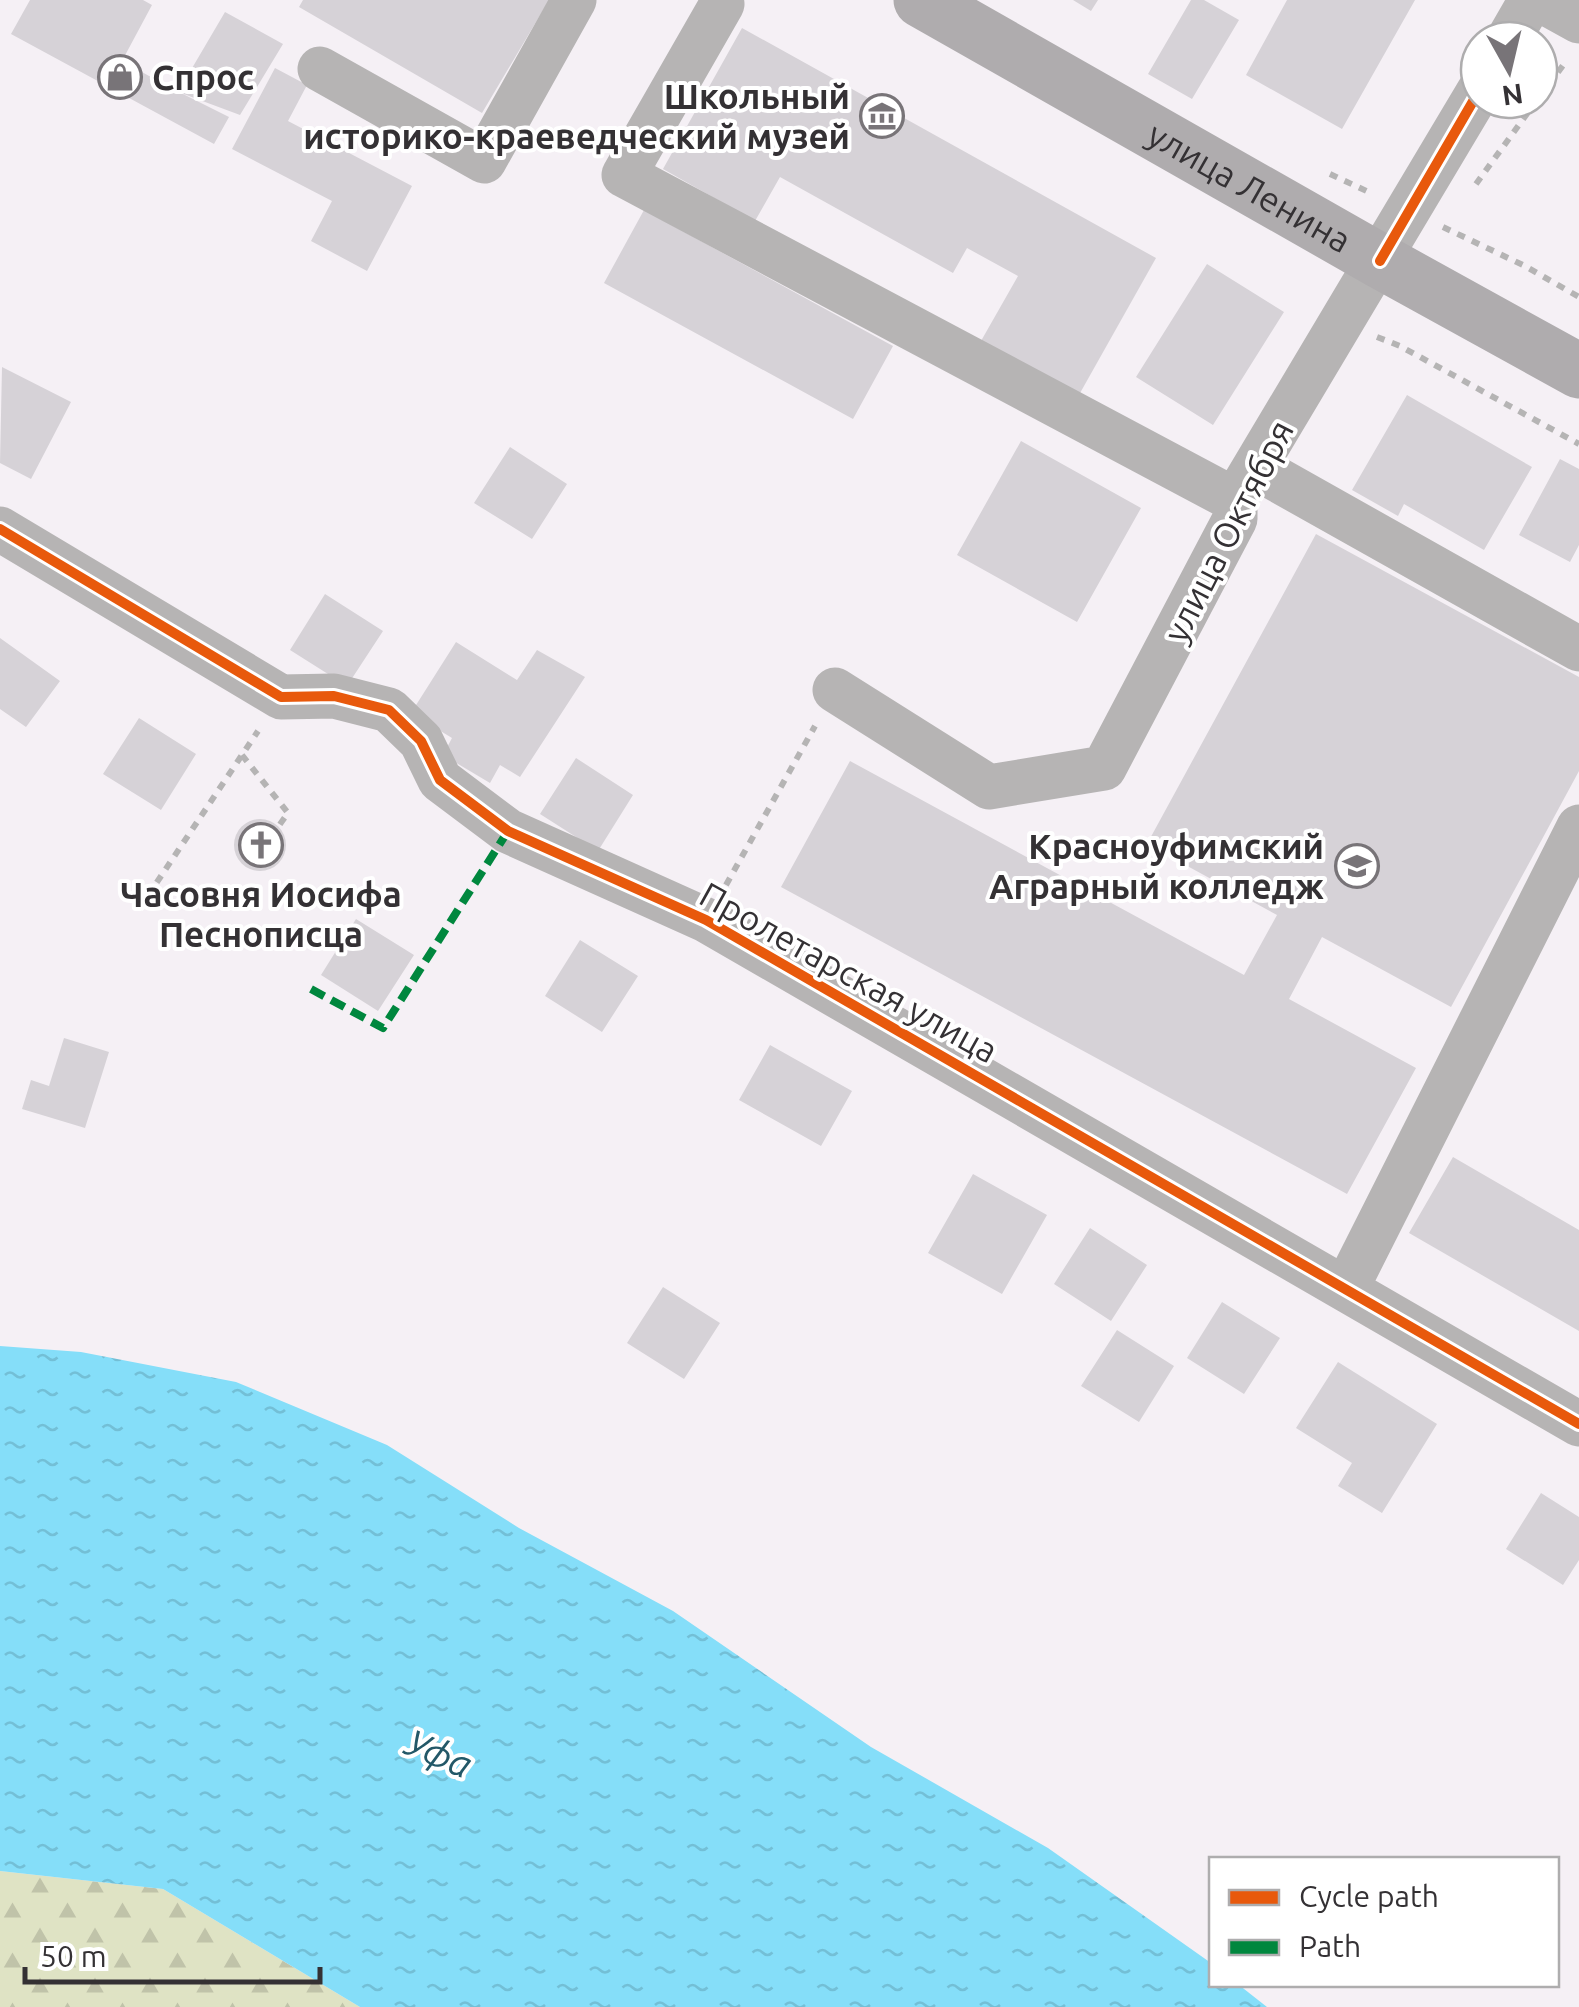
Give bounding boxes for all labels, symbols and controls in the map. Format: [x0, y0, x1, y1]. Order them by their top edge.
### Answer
north arrow [1459, 20, 1559, 120]
shop icon: Спрос [97, 54, 143, 100]
place label: Спрос [152, 57, 254, 97]
place label: Школьный историко-краеведческий музей [303, 76, 850, 156]
text: N [1500, 78, 1525, 112]
museum icon: Школьный историко-краеведческий музей [859, 93, 905, 139]
street label: улица Ленина [1141, 113, 1358, 260]
street label: улица Октября [1155, 414, 1301, 648]
church icon: Часовня Иосифа Песнописца [238, 822, 284, 868]
place label: Красноуфимский Аграрный колледж [989, 826, 1324, 906]
school or university icon: Красноуфимский Аграрный колледж [1334, 843, 1380, 889]
place label: Часовня Иосифа Песнописца [120, 874, 402, 954]
street label: Пролетарская улица [693, 874, 1005, 1070]
water label: Уфа [399, 1720, 478, 1786]
legend [1209, 1857, 1559, 1987]
text: Cycle path [1299, 1879, 1439, 1913]
scale bar [25, 1922, 320, 1984]
text: Path [1299, 1929, 1361, 1963]
text: 50 m [40, 1939, 107, 1973]

